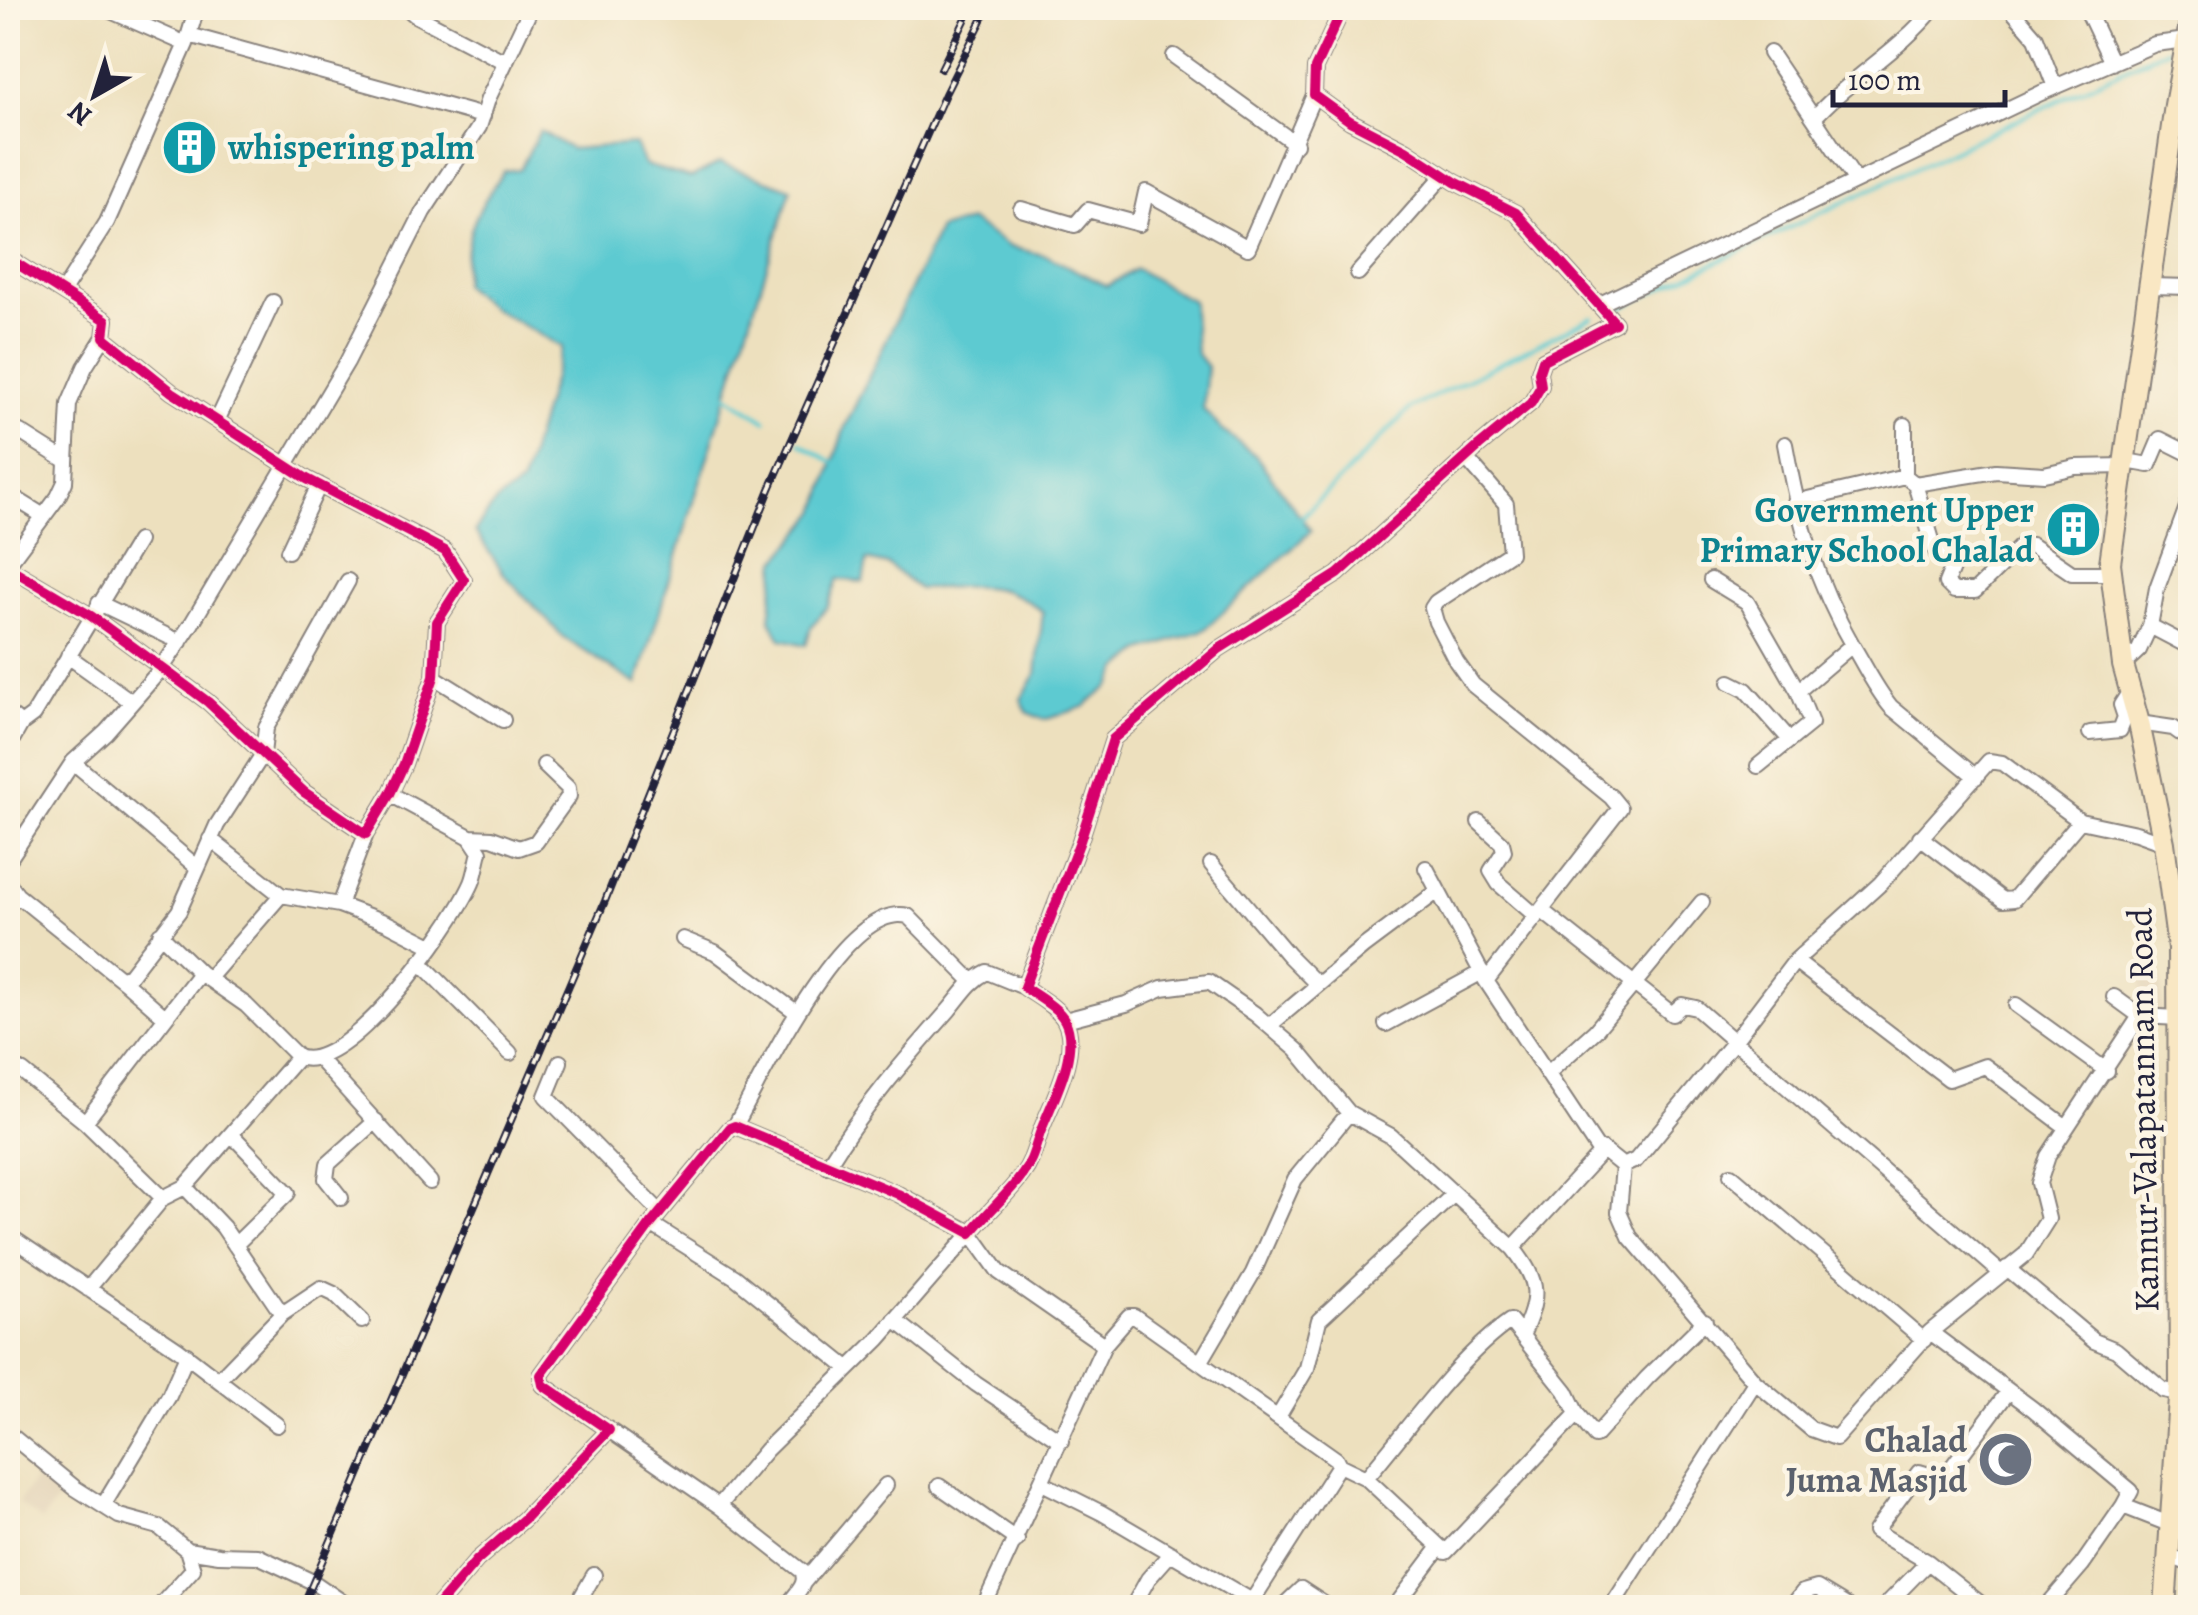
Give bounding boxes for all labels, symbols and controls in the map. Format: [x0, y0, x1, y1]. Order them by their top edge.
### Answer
north arrow [45, 45, 145, 145]
scale bar [1833, 45, 2006, 107]
text: 100 m [1848, 60, 1921, 100]
text: N [60, 92, 100, 135]
building icon: whispering palm [159, 117, 219, 177]
place label: whispering palm [227, 123, 475, 171]
place label: Government Upper Primary School Chalad [1700, 486, 2034, 574]
building icon: Government Upper Primary School Chalad [2043, 500, 2103, 560]
street label: Kannur-Valapatannam Road [2115, 907, 2171, 1313]
place label: Chalad Juma Masjid [1786, 1416, 1967, 1504]
mosque icon: Chalad Juma Masjid [1976, 1430, 2036, 1490]

